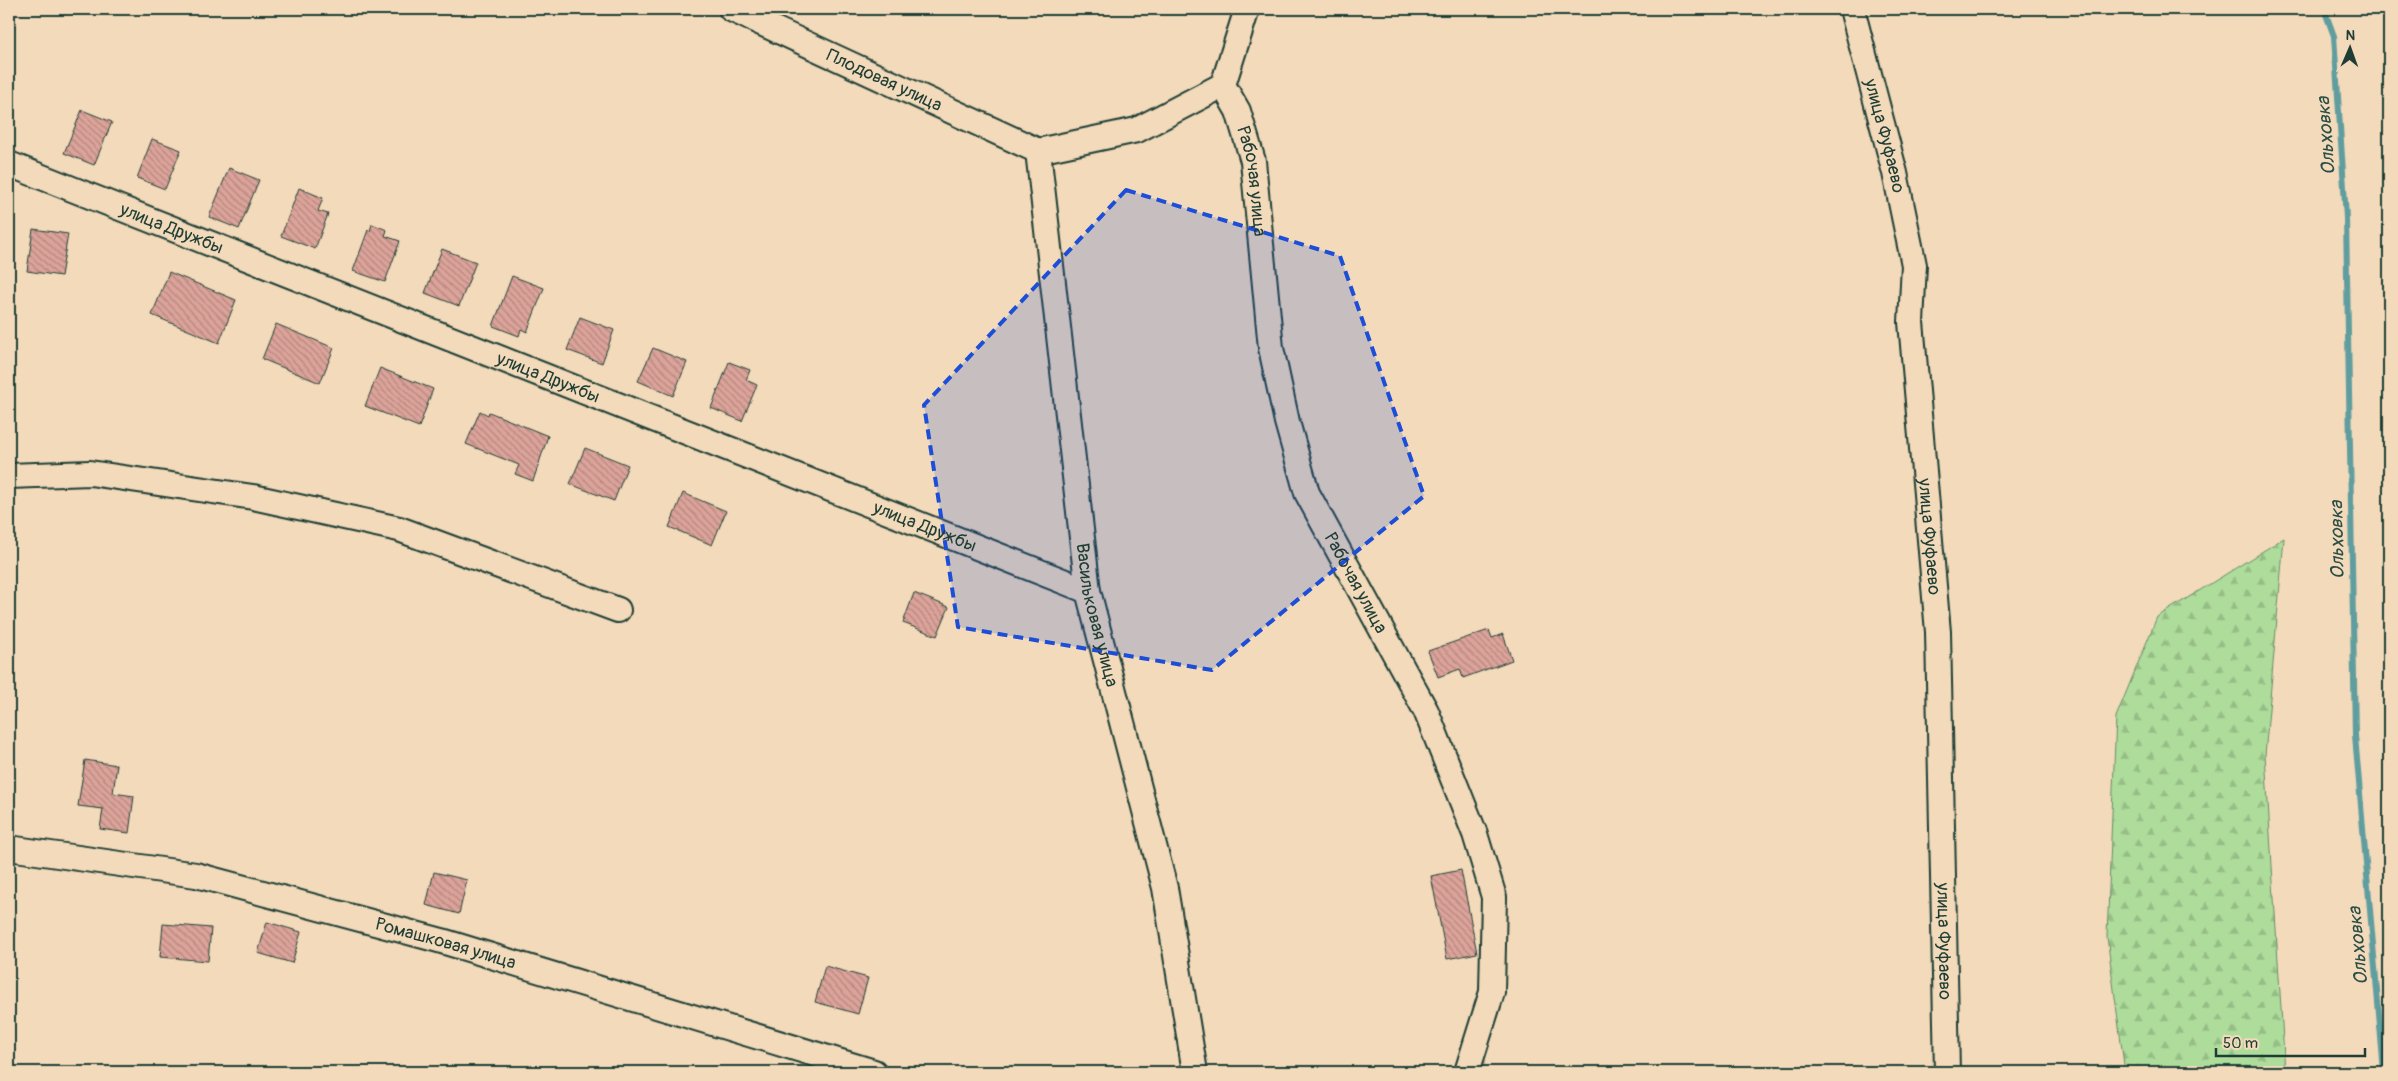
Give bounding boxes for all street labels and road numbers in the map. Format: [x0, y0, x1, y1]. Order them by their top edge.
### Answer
street label: Плодовая улица [823, 43, 946, 117]
street label: улица Фуфаево [1859, 75, 1910, 195]
street label: Рабочая улица [1232, 123, 1272, 237]
street label: улица Дружбы [116, 197, 227, 259]
street label: улица Дружбы [492, 346, 603, 408]
street label: улица Фуфаево [1913, 476, 1946, 596]
street label: улица Дружбы [869, 495, 980, 557]
street label: Рабочая улица [1319, 528, 1393, 637]
street label: Васильковая улица [1071, 542, 1124, 689]
street label: улица Фуфаево [1932, 881, 1957, 1000]
street label: Ромашковая улица [373, 912, 519, 974]

